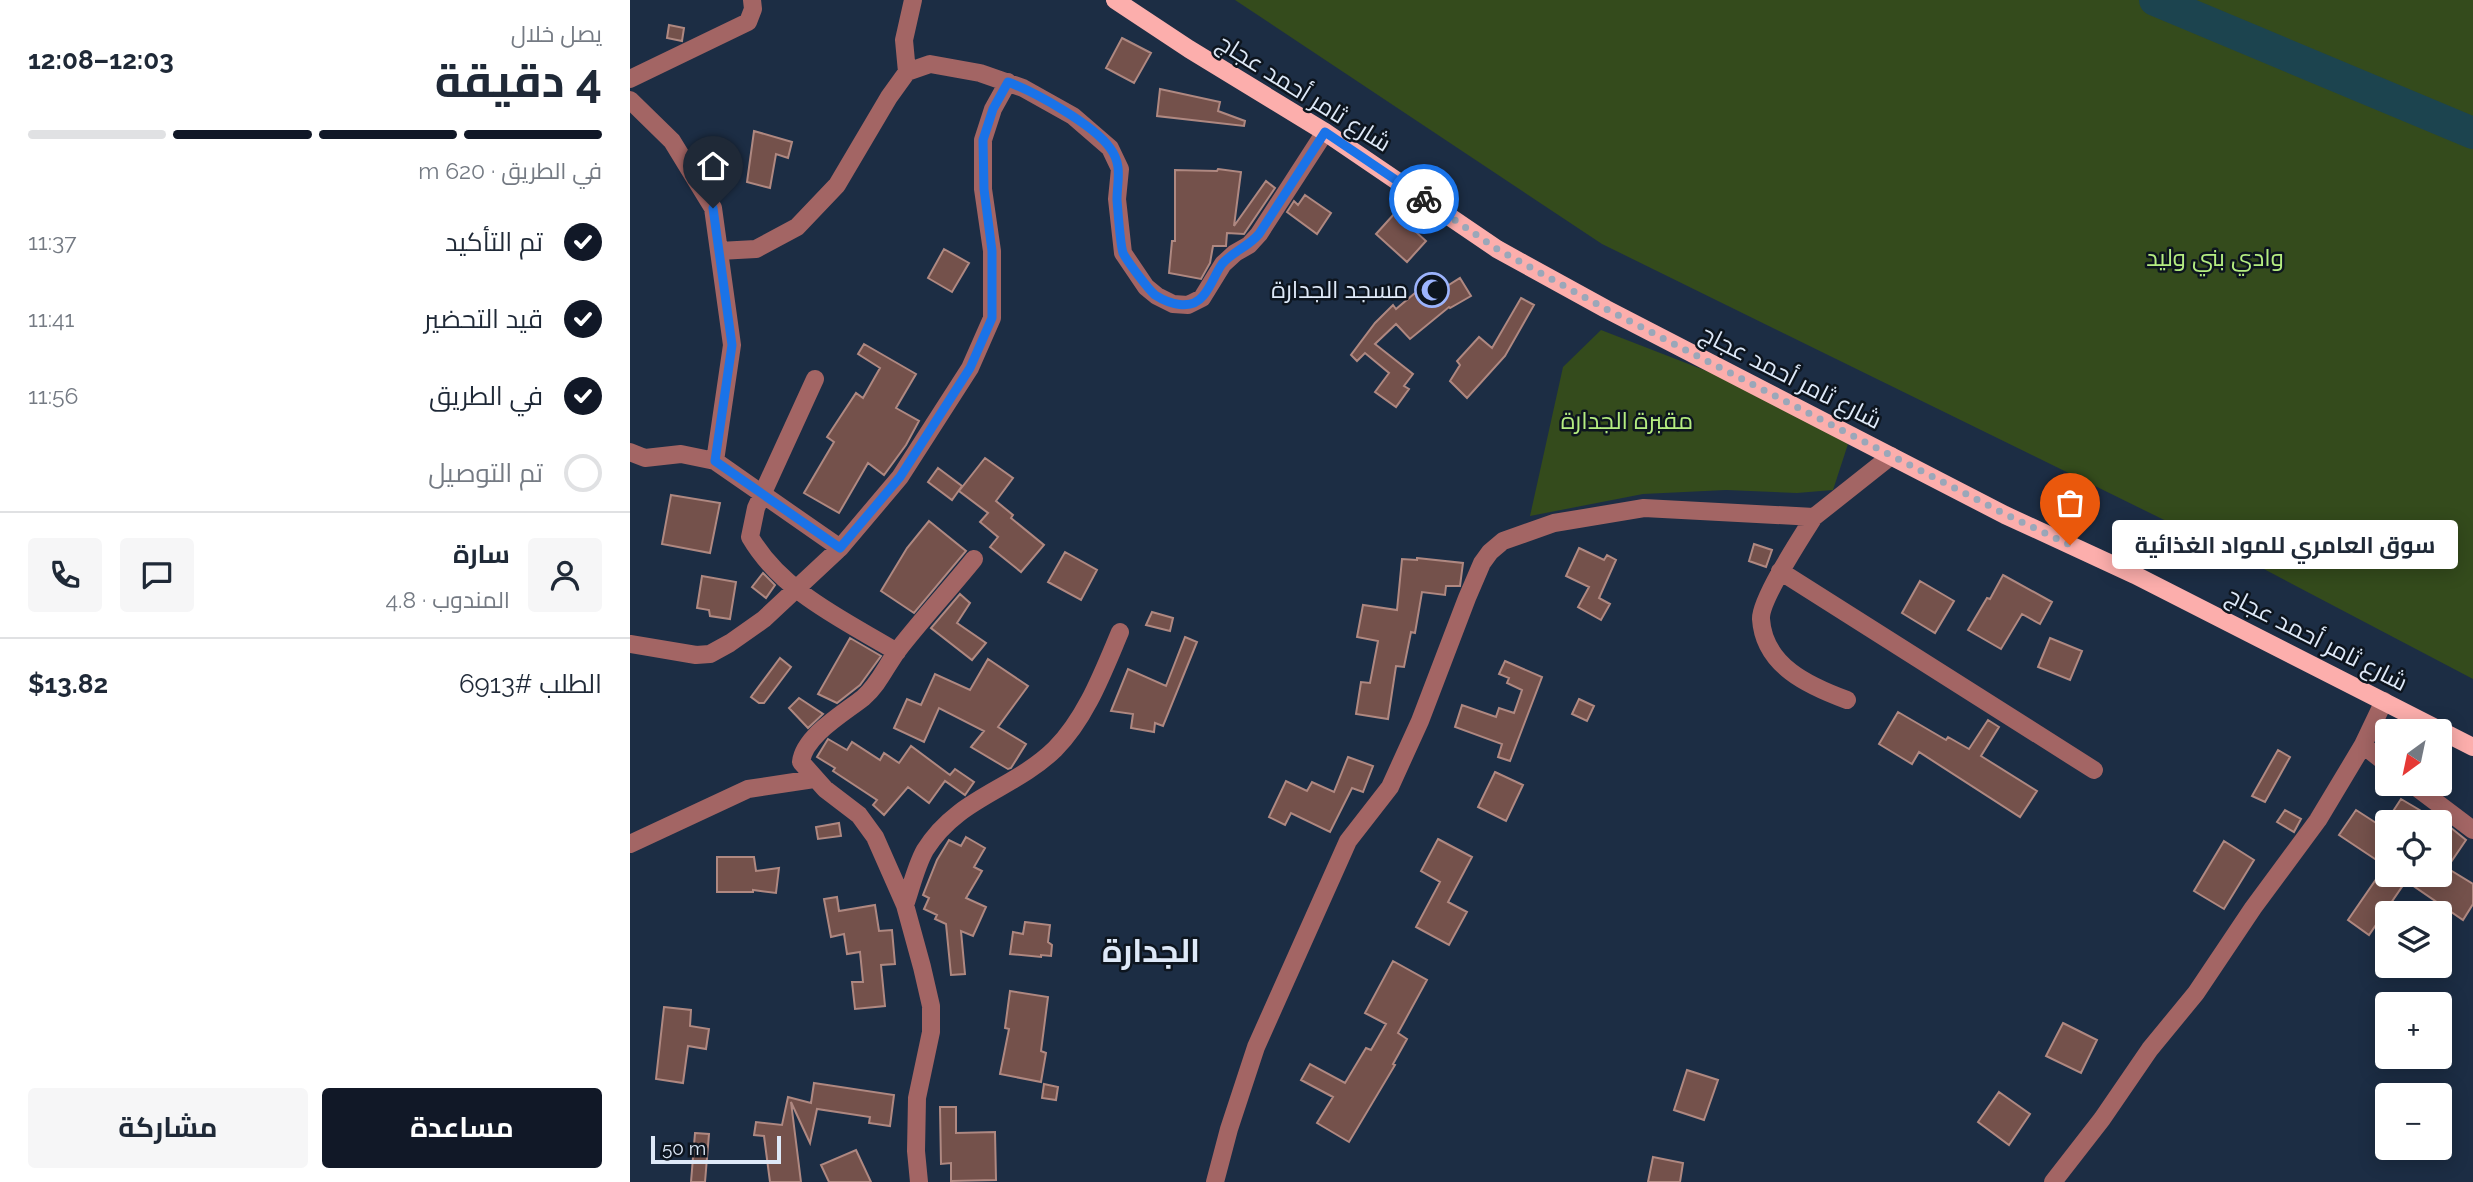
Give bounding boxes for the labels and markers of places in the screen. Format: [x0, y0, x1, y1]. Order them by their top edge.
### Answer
pin [683, 136, 743, 208]
mosque icon: مسجد الجدارة [1413, 271, 1451, 309]
place label: مسجد الجدارة [1271, 275, 1408, 304]
pin [2040, 473, 2100, 545]
callout: سوق العامري للمواد الغذائية [2112, 520, 2458, 570]

